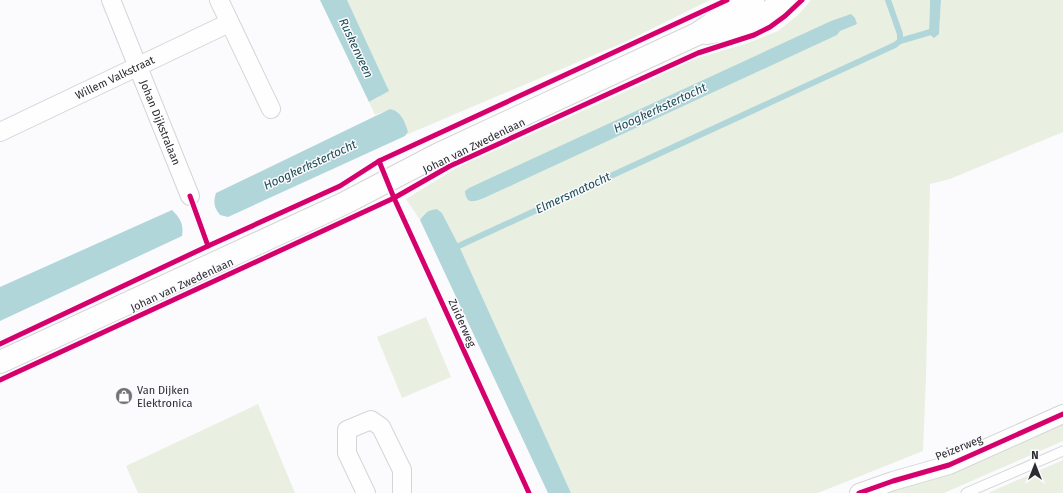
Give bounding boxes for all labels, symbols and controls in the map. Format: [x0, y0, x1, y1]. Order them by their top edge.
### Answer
water label: Ruskenveen [336, 16, 376, 80]
street label: Willem Valkstraat [73, 53, 156, 102]
street label: Johan Dijkstralaan [137, 78, 183, 167]
water label: Hoogkerkstertocht [611, 80, 709, 136]
street label: Johan van Zwedenlaan [421, 116, 527, 176]
water label: Hoogkerkstertocht [261, 137, 359, 193]
water label: Elmersmatocht [533, 169, 613, 216]
street label: Johan van Zwedenlaan [128, 255, 236, 315]
street label: Zuiderweg [446, 297, 479, 349]
place label: Van Dijken Elektronica [137, 384, 193, 410]
shop icon: Van Dijken Elektronica [114, 386, 134, 406]
street label: Peizerweg [934, 433, 985, 463]
north arrow [1015, 445, 1055, 485]
text: N [1031, 449, 1039, 462]

